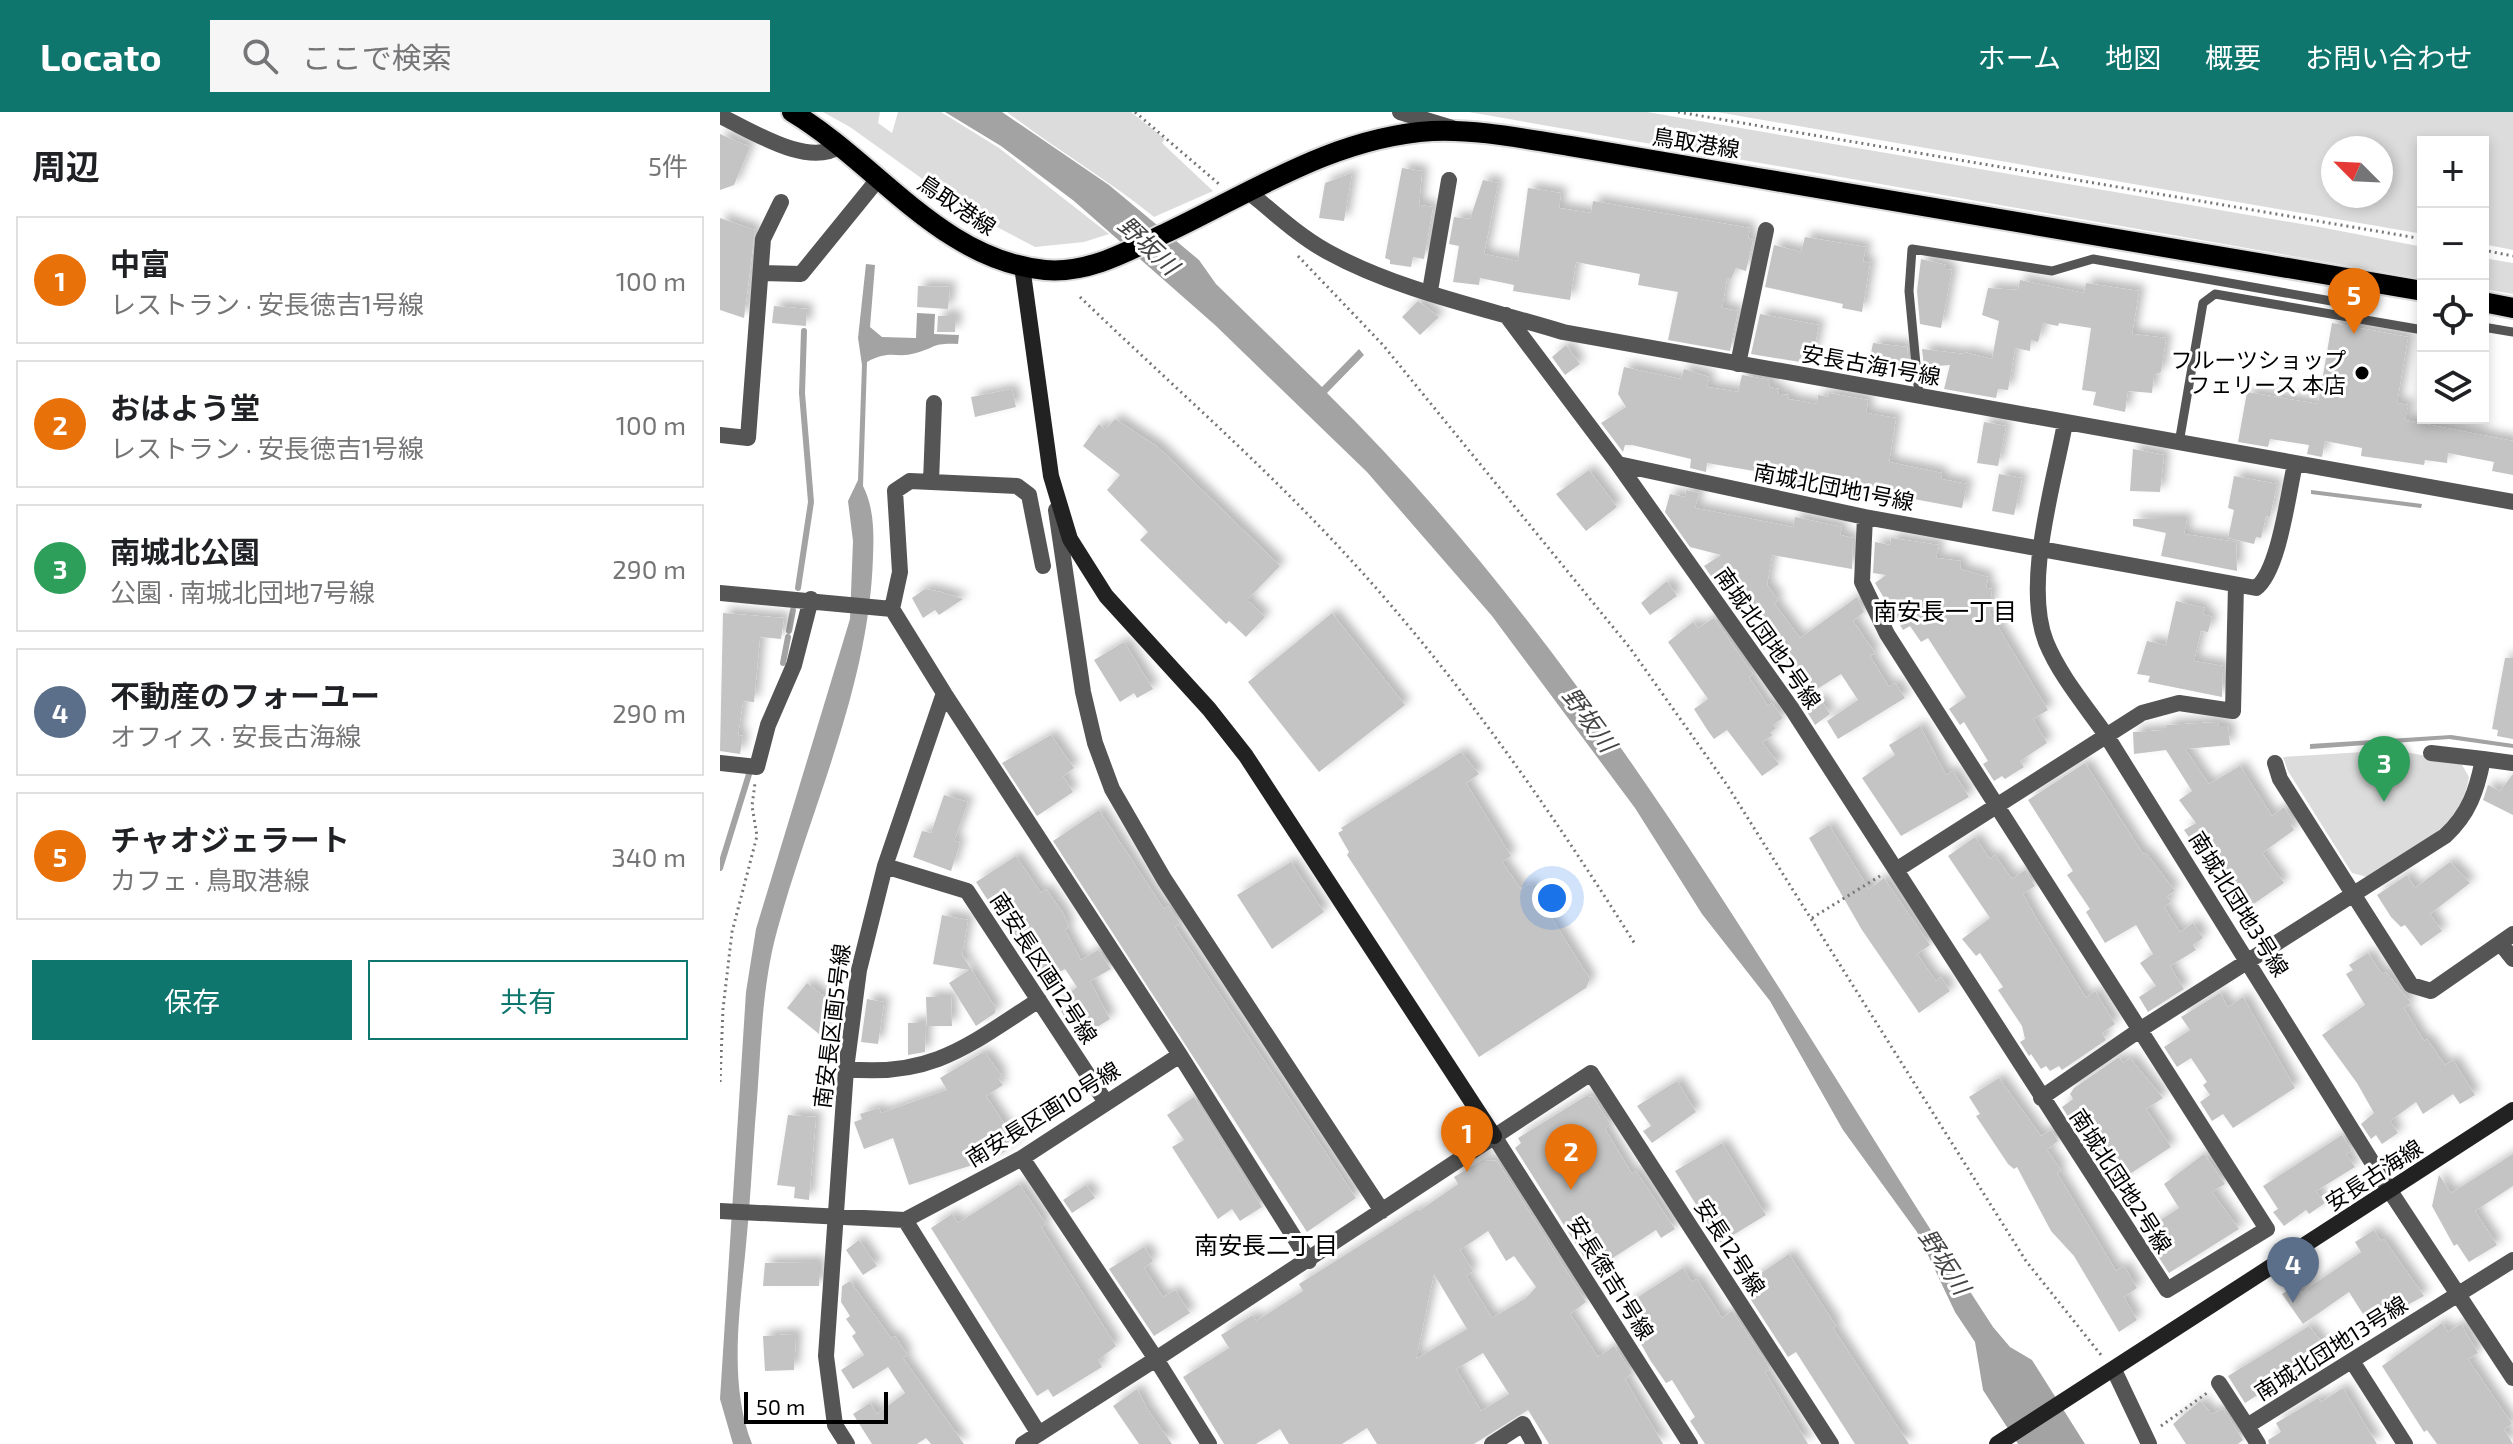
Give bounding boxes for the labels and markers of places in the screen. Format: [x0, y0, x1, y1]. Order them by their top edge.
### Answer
pin: 5 [2328, 268, 2380, 334]
place label: フルーツショップ フェリース 本店 [2170, 346, 2346, 397]
marker: フルーツショップ フェリース 本店 [2353, 364, 2371, 382]
pin: 3 [2358, 736, 2410, 802]
pin: 1 [1441, 1106, 1493, 1172]
pin: 2 [1545, 1124, 1597, 1190]
pin: 4 [2267, 1237, 2319, 1303]

